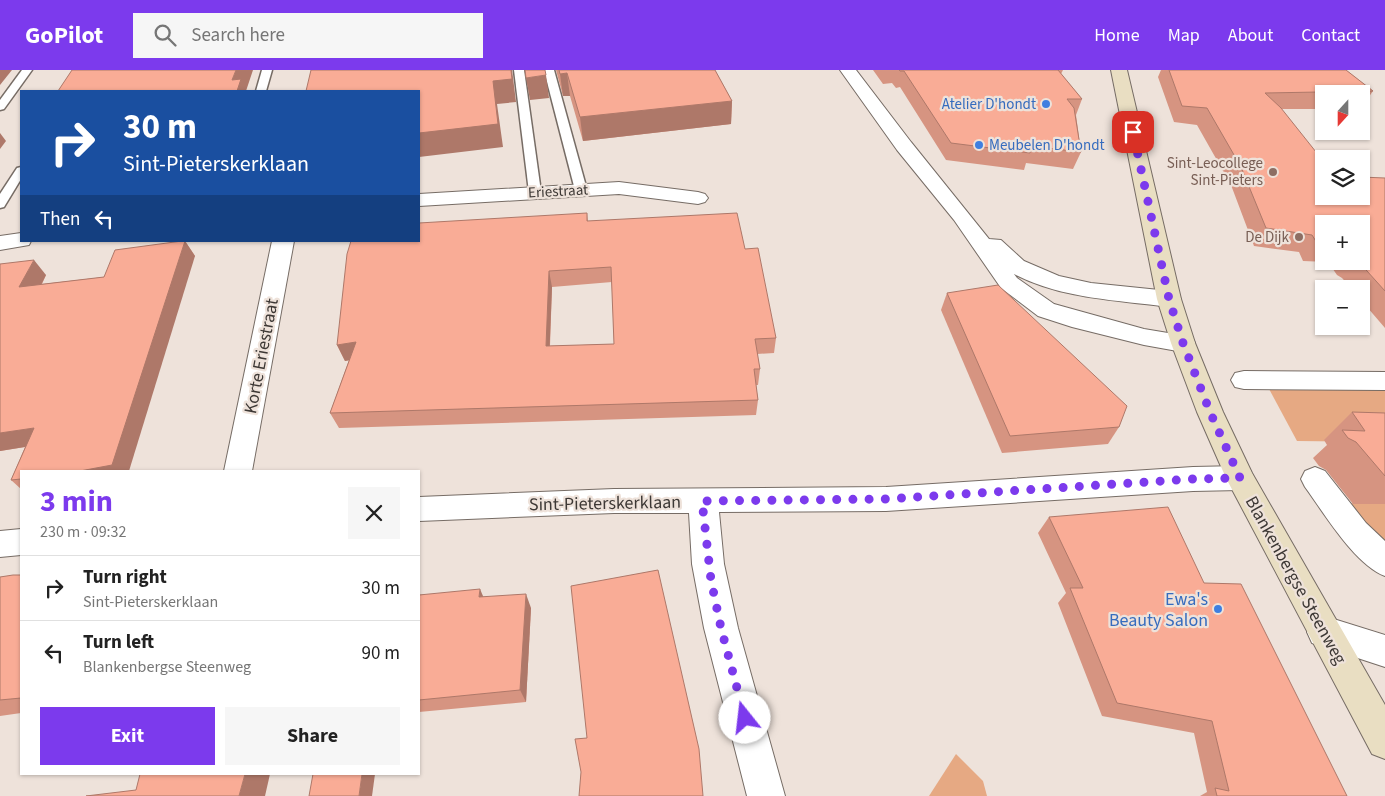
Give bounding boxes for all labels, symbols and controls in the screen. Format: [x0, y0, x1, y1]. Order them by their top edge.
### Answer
search box [133, 13, 483, 58]
text: GoPilot [25, 18, 103, 53]
icon: search [151, 21, 179, 49]
text: Search here [191, 22, 285, 49]
text: Home [1094, 23, 1140, 48]
text: Map [1168, 23, 1200, 48]
text: About [1228, 23, 1273, 48]
text: Contact [1301, 23, 1360, 48]
north arrow [1315, 85, 1370, 140]
map controls [1315, 85, 1370, 335]
place label: Atelier D'hondt [942, 94, 1036, 115]
marker: Atelier D'hondt [1040, 98, 1052, 110]
text: 30 m [123, 102, 197, 152]
icon: right [40, 110, 105, 175]
pin [1112, 111, 1154, 153]
icon: arrive [1119, 118, 1147, 146]
place label: Meubelen D'hondt [989, 135, 1105, 156]
marker: Meubelen D'hondt [973, 139, 985, 151]
text: Sint-Pieterskerklaan [123, 148, 309, 180]
button: layers [1315, 150, 1370, 205]
place label: Sint-Leocollege Sint-Pieters [1167, 153, 1263, 191]
marker: Sint-Leocollege Sint-Pieters [1267, 166, 1279, 178]
street label: Eriestraat [527, 179, 589, 204]
icon: left [90, 205, 118, 233]
text: Then [40, 206, 80, 233]
button: + [1315, 215, 1370, 270]
place label: De Dijk [1245, 227, 1290, 248]
marker: De Dijk [1293, 231, 1305, 243]
button: − [1315, 280, 1370, 335]
street label: Korte Eriestraat [238, 296, 285, 416]
text: 3 min [40, 480, 113, 523]
button: close [348, 487, 400, 539]
street label: Sint-Pieterskerklaan [529, 490, 681, 517]
street label: Blankenbergse Steenweg [1239, 492, 1352, 669]
text: 230 m · 09:32 [40, 521, 127, 543]
text: Turn right [83, 564, 167, 591]
icon: right [40, 574, 68, 602]
text: 30 m [362, 575, 400, 602]
place label: Ewa's Beauty Salon [1109, 587, 1208, 633]
text: Sint-Pieterskerklaan [83, 591, 218, 613]
marker: Ewa's Beauty Salon [1212, 603, 1224, 615]
text: Turn left [83, 629, 154, 656]
icon: left [40, 639, 68, 667]
text: 90 m [362, 640, 400, 667]
text: Blankenbergse Steenweg [83, 656, 251, 678]
position arrow [718, 691, 770, 743]
button: Exit [40, 707, 215, 765]
button: Share [225, 707, 400, 765]

